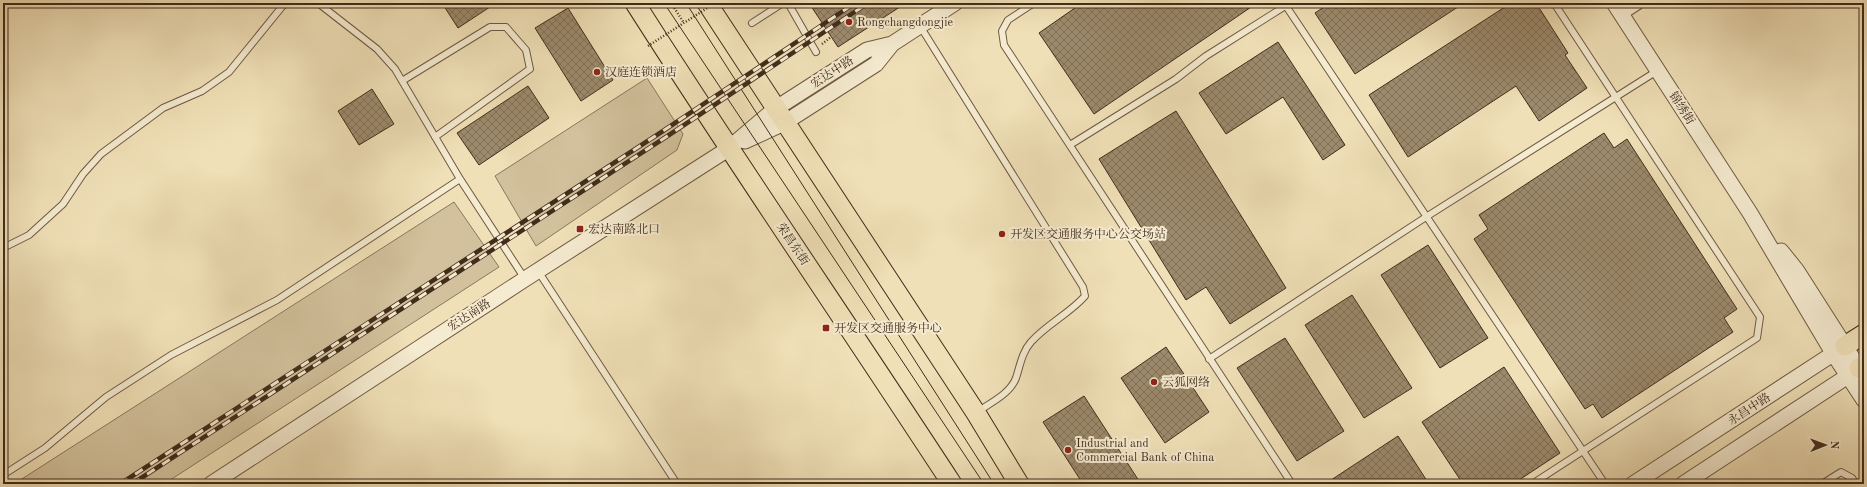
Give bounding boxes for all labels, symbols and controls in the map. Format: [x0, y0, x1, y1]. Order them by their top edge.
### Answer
marker: Rongchangdongjie [844, 17, 854, 27]
place label: Rongchangdongjie [857, 17, 953, 29]
street label: 宏达中路 [808, 53, 856, 91]
place label: 汉庭连锁酒店 [605, 65, 677, 79]
marker: 汉庭连锁酒店 [592, 67, 602, 77]
street label: 锦绣街 [1666, 89, 1698, 128]
street label: 荣昌东街 [774, 220, 813, 269]
place label: 宏达南路北口 [588, 222, 660, 236]
marker: 宏达南路北口 [575, 224, 585, 234]
place label: 开发区交通服务中心公交场站 [1010, 227, 1166, 241]
marker: 开发区交通服务中心公交场站 [997, 229, 1007, 239]
street label: 宏达南路 [445, 296, 493, 334]
place label: 开发区交通服务中心 [834, 321, 942, 335]
marker: 开发区交通服务中心 [821, 323, 831, 333]
place label: 云狐网络 [1162, 375, 1210, 389]
marker: 云狐网络 [1149, 377, 1159, 387]
street label: 永昌中路 [1725, 390, 1773, 428]
north arrow [1805, 425, 1845, 465]
place label: Industrial and Commercial Bank of China [1076, 438, 1214, 464]
text: N [1828, 441, 1839, 450]
marker: Industrial and Commercial Bank of China [1063, 445, 1073, 455]

